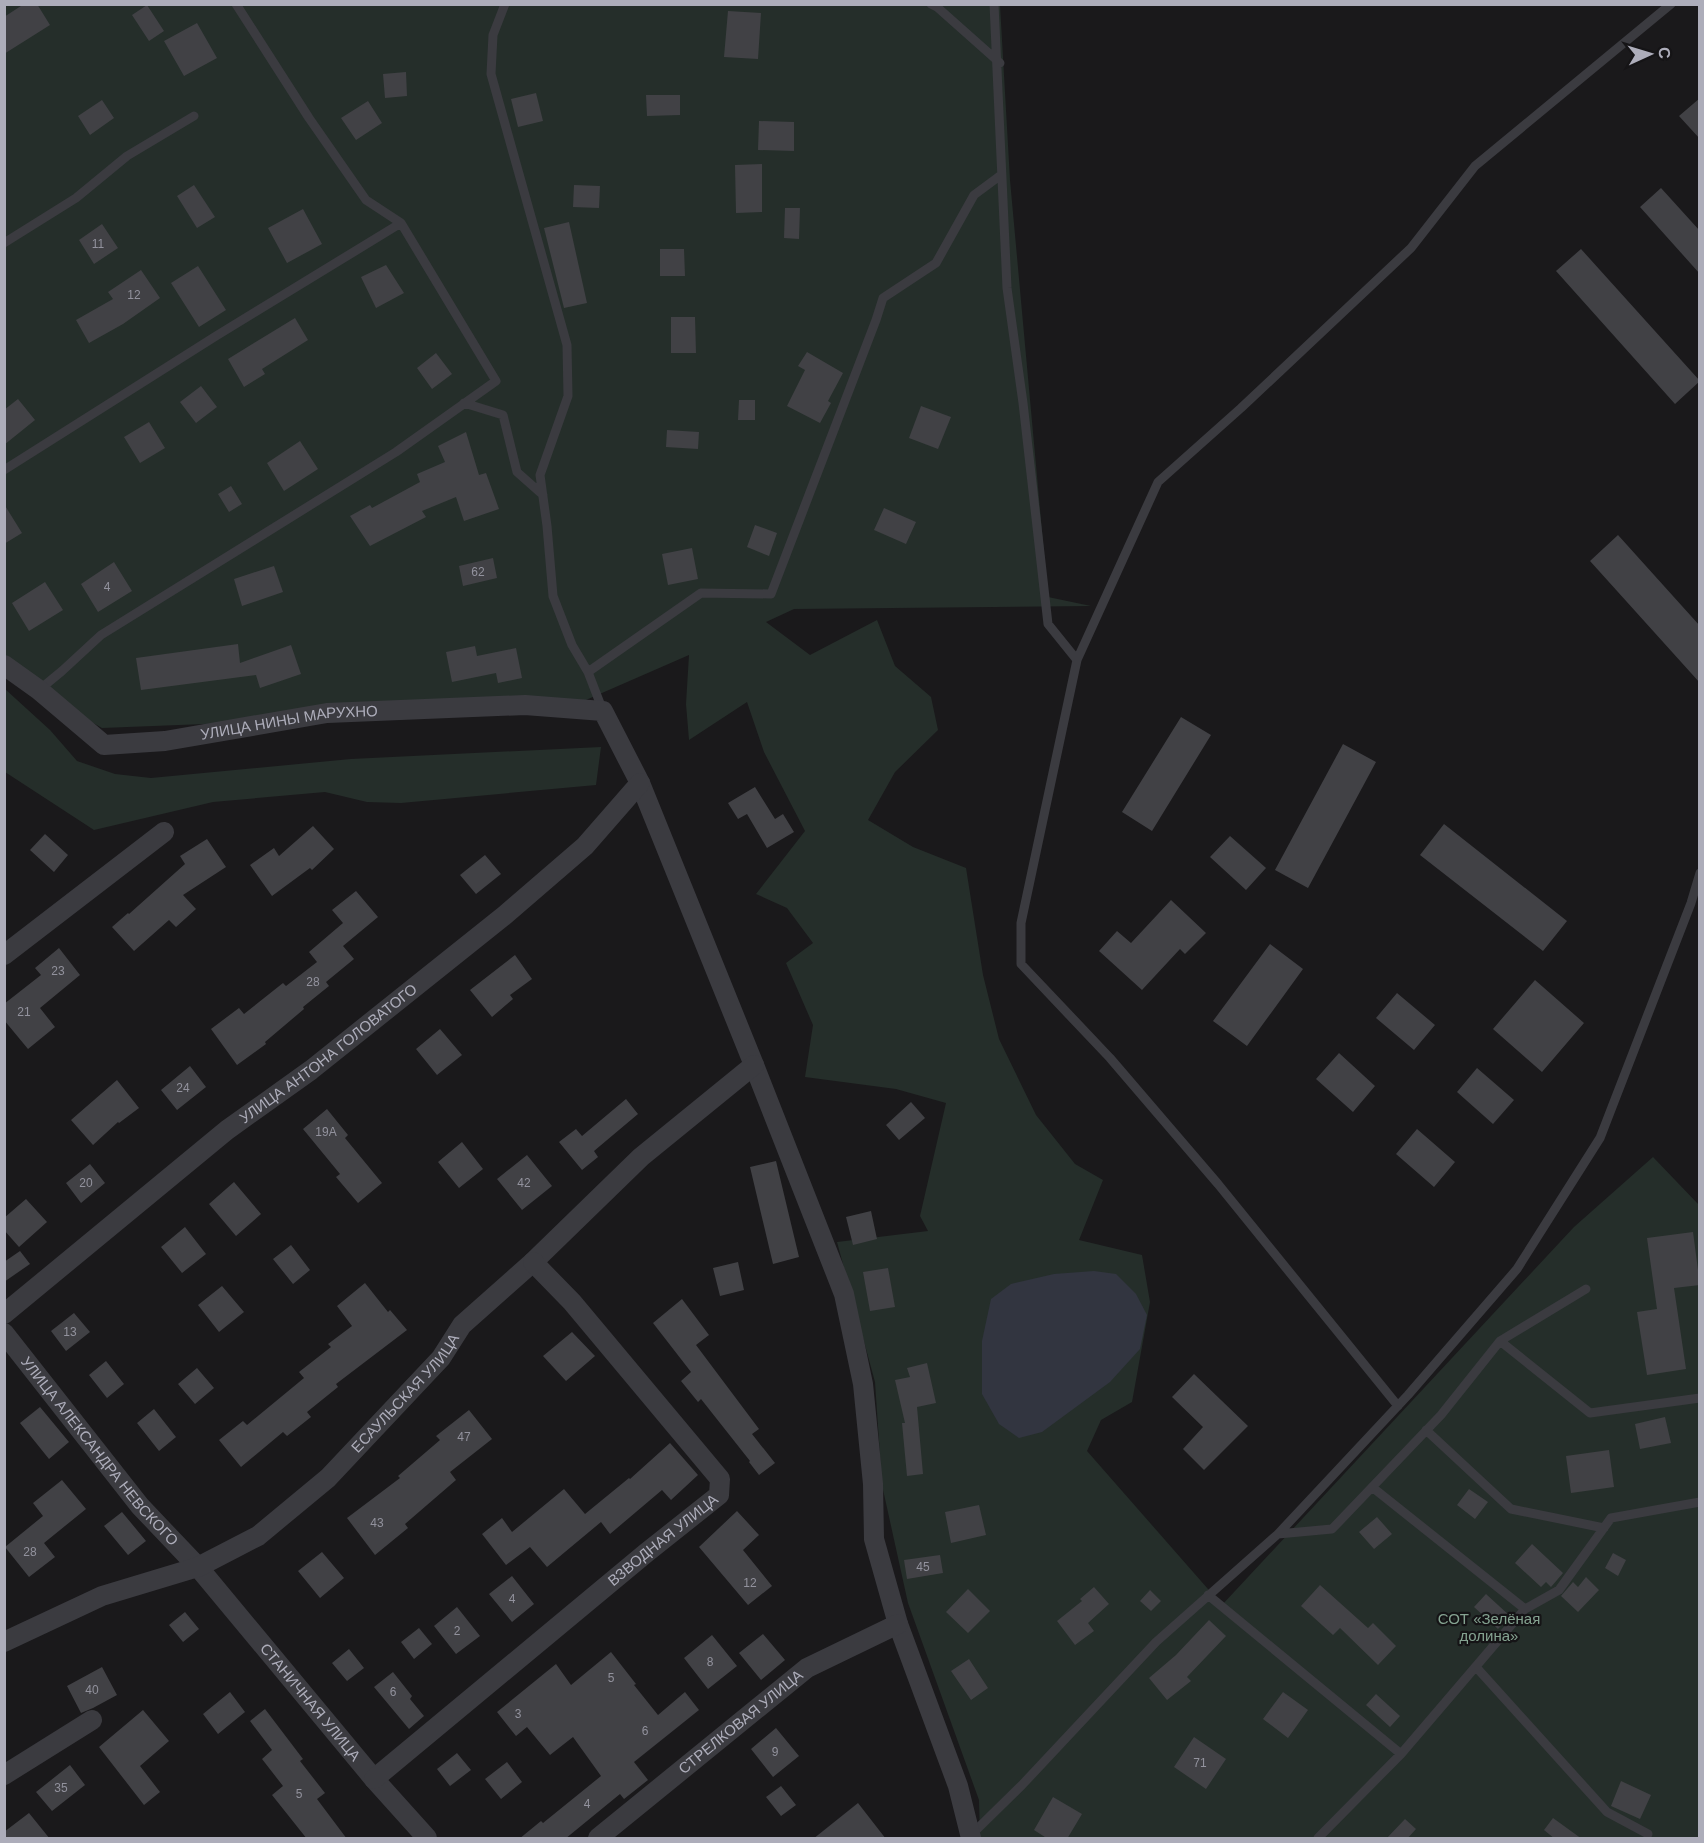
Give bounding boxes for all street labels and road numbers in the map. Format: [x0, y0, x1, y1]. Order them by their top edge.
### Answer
street label: УЛИЦА НИНЫ МАРУХНО [199, 702, 378, 743]
street label: УЛИЦА АНТОНА ГОЛОВАТОГО [236, 980, 420, 1126]
street label: ЕСАУЛЬСКАЯ УЛИЦА [348, 1330, 462, 1456]
street label: УЛИЦА АЛЕКСАНДРА НЕВСКОГО [18, 1353, 182, 1549]
street label: ВЗВОДНАЯ УЛИЦА [604, 1490, 721, 1589]
street label: СТАНИЧНАЯ УЛИЦА [257, 1640, 364, 1764]
street label: СТРЕЛКОВАЯ УЛИЦА [675, 1666, 806, 1777]

